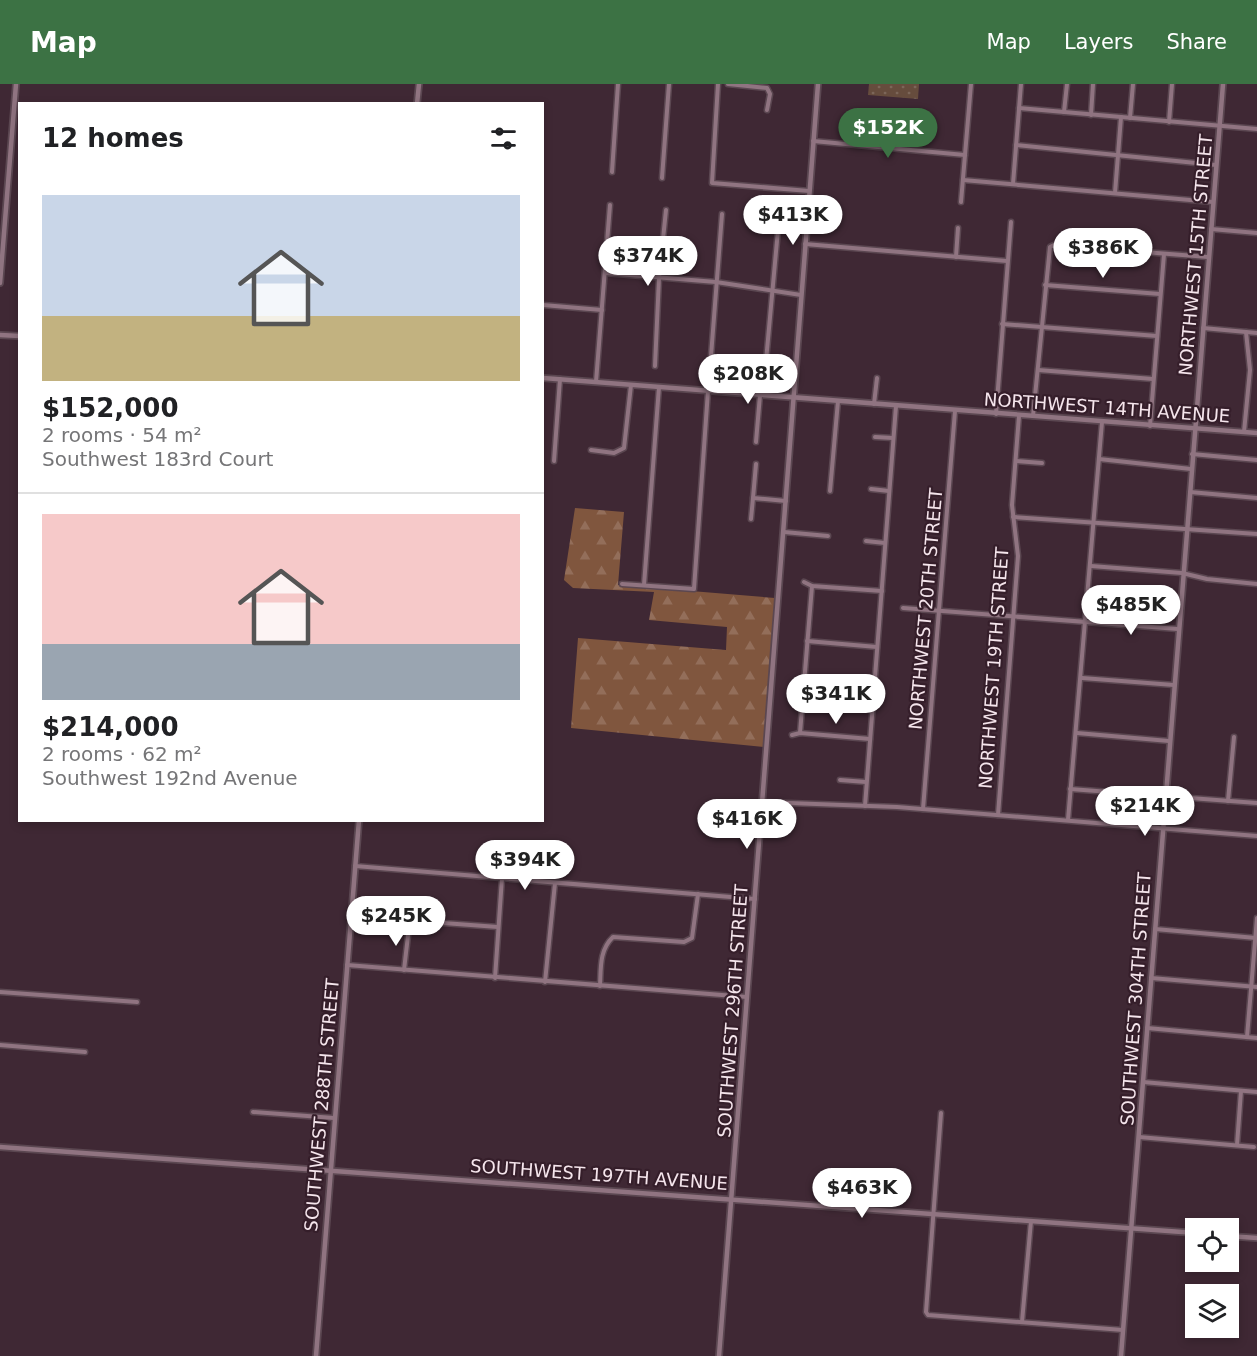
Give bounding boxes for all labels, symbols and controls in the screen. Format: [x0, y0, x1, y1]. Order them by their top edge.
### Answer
text: Map [30, 26, 97, 59]
text: Map [987, 30, 1031, 54]
text: Layers [1064, 30, 1133, 54]
text: Share [1166, 30, 1227, 54]
pin: $152K [846, 108, 930, 159]
text: $152K [852, 115, 924, 139]
icon: filters [487, 122, 520, 155]
text: 12 homes [42, 123, 184, 153]
street label: NORTHWEST 15TH STREET [1174, 132, 1217, 377]
pin: $413K [751, 195, 835, 246]
text: $413K [757, 202, 829, 226]
pin: $386K [1061, 228, 1145, 279]
icon: home [227, 234, 335, 342]
text: $386K [1067, 235, 1139, 259]
pin: $374K [606, 236, 690, 287]
text: $374K [612, 243, 684, 267]
pin: $208K [706, 354, 790, 405]
text: $208K [712, 361, 784, 385]
street label: NORTHWEST 14TH AVENUE [983, 388, 1231, 427]
text: $152,000 [42, 393, 179, 423]
text: 2 rooms · 54 m² [42, 423, 202, 447]
text: Southwest 183rd Court [42, 447, 273, 471]
street label: NORTHWEST 20TH STREET [904, 486, 947, 731]
street label: NORTHWEST 19TH STREET [975, 545, 1013, 790]
icon: home [227, 553, 335, 661]
pin: $485K [1089, 585, 1173, 636]
text: $485K [1095, 592, 1167, 616]
pin: $341K [794, 674, 878, 725]
text: $341K [800, 681, 872, 705]
text: $214,000 [42, 712, 179, 742]
text: 2 rooms · 62 m² [42, 742, 202, 766]
text: Southwest 192nd Avenue [42, 766, 298, 790]
pin: $214K [1103, 786, 1187, 837]
text: $214K [1109, 793, 1181, 817]
pin: $416K [705, 799, 789, 850]
text: $416K [711, 806, 783, 830]
pin: $394K [483, 840, 567, 891]
text: $394K [489, 847, 561, 871]
street label: SOUTHWEST 304TH STREET [1116, 871, 1155, 1126]
street label: SOUTHWEST 296TH STREET [713, 883, 752, 1138]
pin: $245K [354, 896, 438, 947]
text: $245K [360, 903, 432, 927]
street label: SOUTHWEST 288TH STREET [300, 977, 343, 1232]
street label: SOUTHWEST 197TH AVENUE [470, 1155, 728, 1194]
pin: $463K [820, 1168, 904, 1219]
text: $463K [826, 1175, 898, 1199]
map controls [1185, 1218, 1239, 1338]
button: locate [1185, 1218, 1239, 1272]
button: layers [1185, 1284, 1239, 1338]

